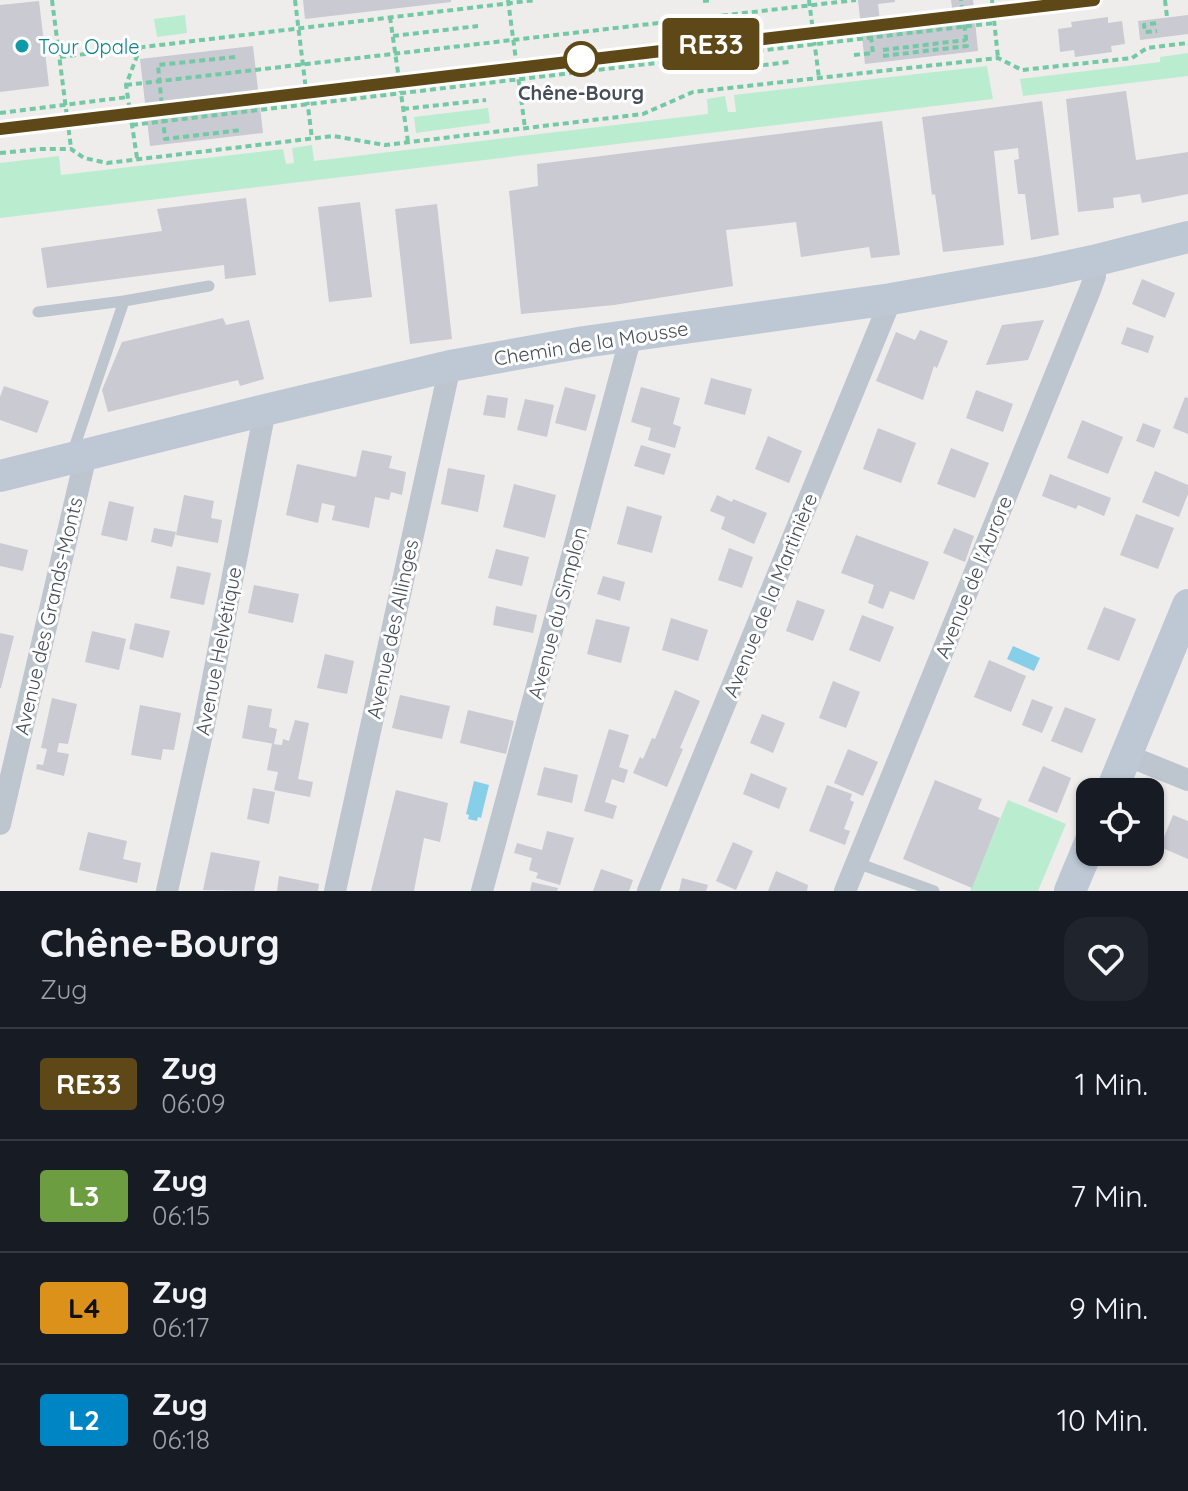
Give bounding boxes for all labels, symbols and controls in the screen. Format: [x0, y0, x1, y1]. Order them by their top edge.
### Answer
line badge: RE33 [655, 18, 767, 70]
text: RE33 [678, 26, 744, 61]
place label: Tour Opale [38, 34, 140, 59]
marker: Tour Opale [13, 37, 31, 55]
marker: Chêne-Bourg [564, 42, 598, 76]
place label: Chêne-Bourg [518, 80, 644, 105]
street label: Chemin de la Mousse [492, 315, 690, 371]
street label: Avenue de la Martinière [718, 489, 822, 701]
street label: Avenue de l'Aurore [929, 492, 1017, 662]
street label: Avenue des Grands-Monts [8, 495, 88, 737]
street label: Avenue du Simplon [522, 524, 592, 702]
street label: Avenue des Allinges [361, 537, 423, 721]
street label: Avenue Helvétique [189, 565, 247, 737]
map controls [1076, 778, 1164, 866]
button: locate [1076, 778, 1164, 866]
button: heart [1064, 917, 1148, 1001]
text: Chêne-Bourg [40, 919, 280, 967]
text: Zug [40, 973, 87, 1006]
text: Zug [161, 1049, 217, 1087]
text: 1 Min. [1075, 1065, 1148, 1103]
text: RE33 [56, 1066, 121, 1101]
text: 06:09 [161, 1087, 226, 1120]
text: Zug [152, 1161, 208, 1199]
text: 7 Min. [1070, 1177, 1148, 1215]
text: L3 [69, 1178, 99, 1213]
text: 06:15 [152, 1199, 210, 1232]
text: Zug [152, 1273, 208, 1311]
text: 9 Min. [1069, 1289, 1148, 1327]
text: L4 [68, 1290, 100, 1325]
text: 06:17 [152, 1311, 209, 1344]
text: Zug [152, 1385, 208, 1423]
text: 10 Min. [1057, 1401, 1148, 1439]
text: L2 [68, 1402, 100, 1437]
text: 06:18 [152, 1423, 210, 1456]

